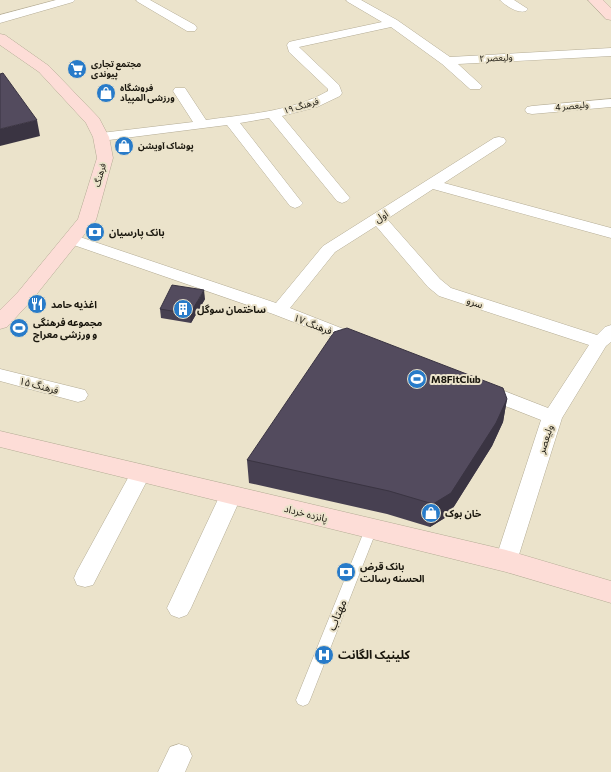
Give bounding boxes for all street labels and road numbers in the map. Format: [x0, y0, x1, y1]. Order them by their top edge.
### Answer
street label: ولیعصر ٢ [479, 51, 513, 65]
street label: فرهنگ ۱۹ [282, 95, 320, 117]
street label: ولیعصر 4 [555, 99, 589, 113]
street label: فرهنگ [91, 162, 109, 188]
street label: اول [372, 207, 391, 226]
street label: سرو [465, 294, 485, 311]
street label: فرهنگ ۱۷ [292, 311, 334, 338]
street label: فرهنگ ۱۵ [18, 374, 61, 397]
street label: ولیعصر [534, 423, 556, 456]
street label: پانزده خرداد [283, 502, 329, 525]
street label: مهتاب [324, 597, 350, 633]

